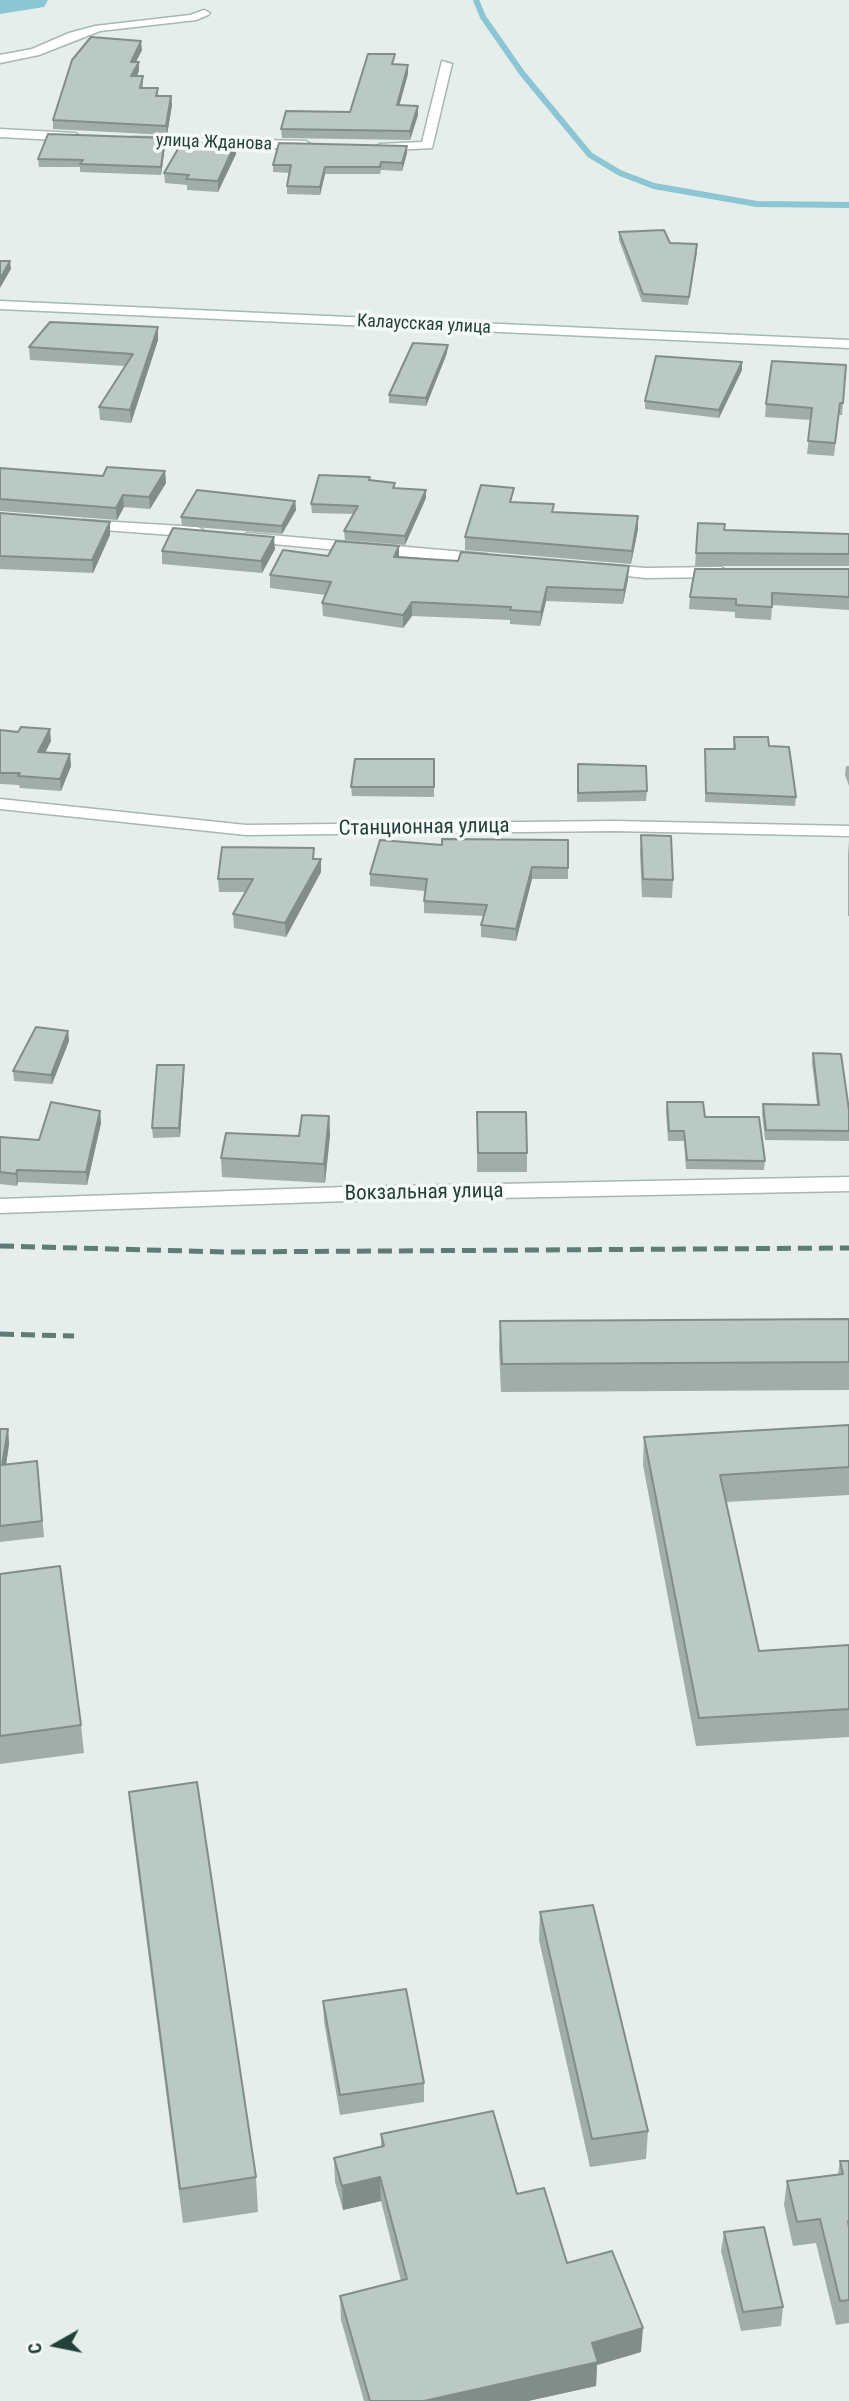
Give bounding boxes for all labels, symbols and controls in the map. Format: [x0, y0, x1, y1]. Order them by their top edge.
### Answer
street label: улица Жданова [156, 130, 272, 156]
street label: Калаусская улица [357, 311, 491, 339]
street label: Станционная улица [338, 814, 510, 842]
street label: Вокзальная улица [344, 1179, 504, 1207]
north arrow [21, 2310, 91, 2380]
text: С [23, 2341, 47, 2356]

